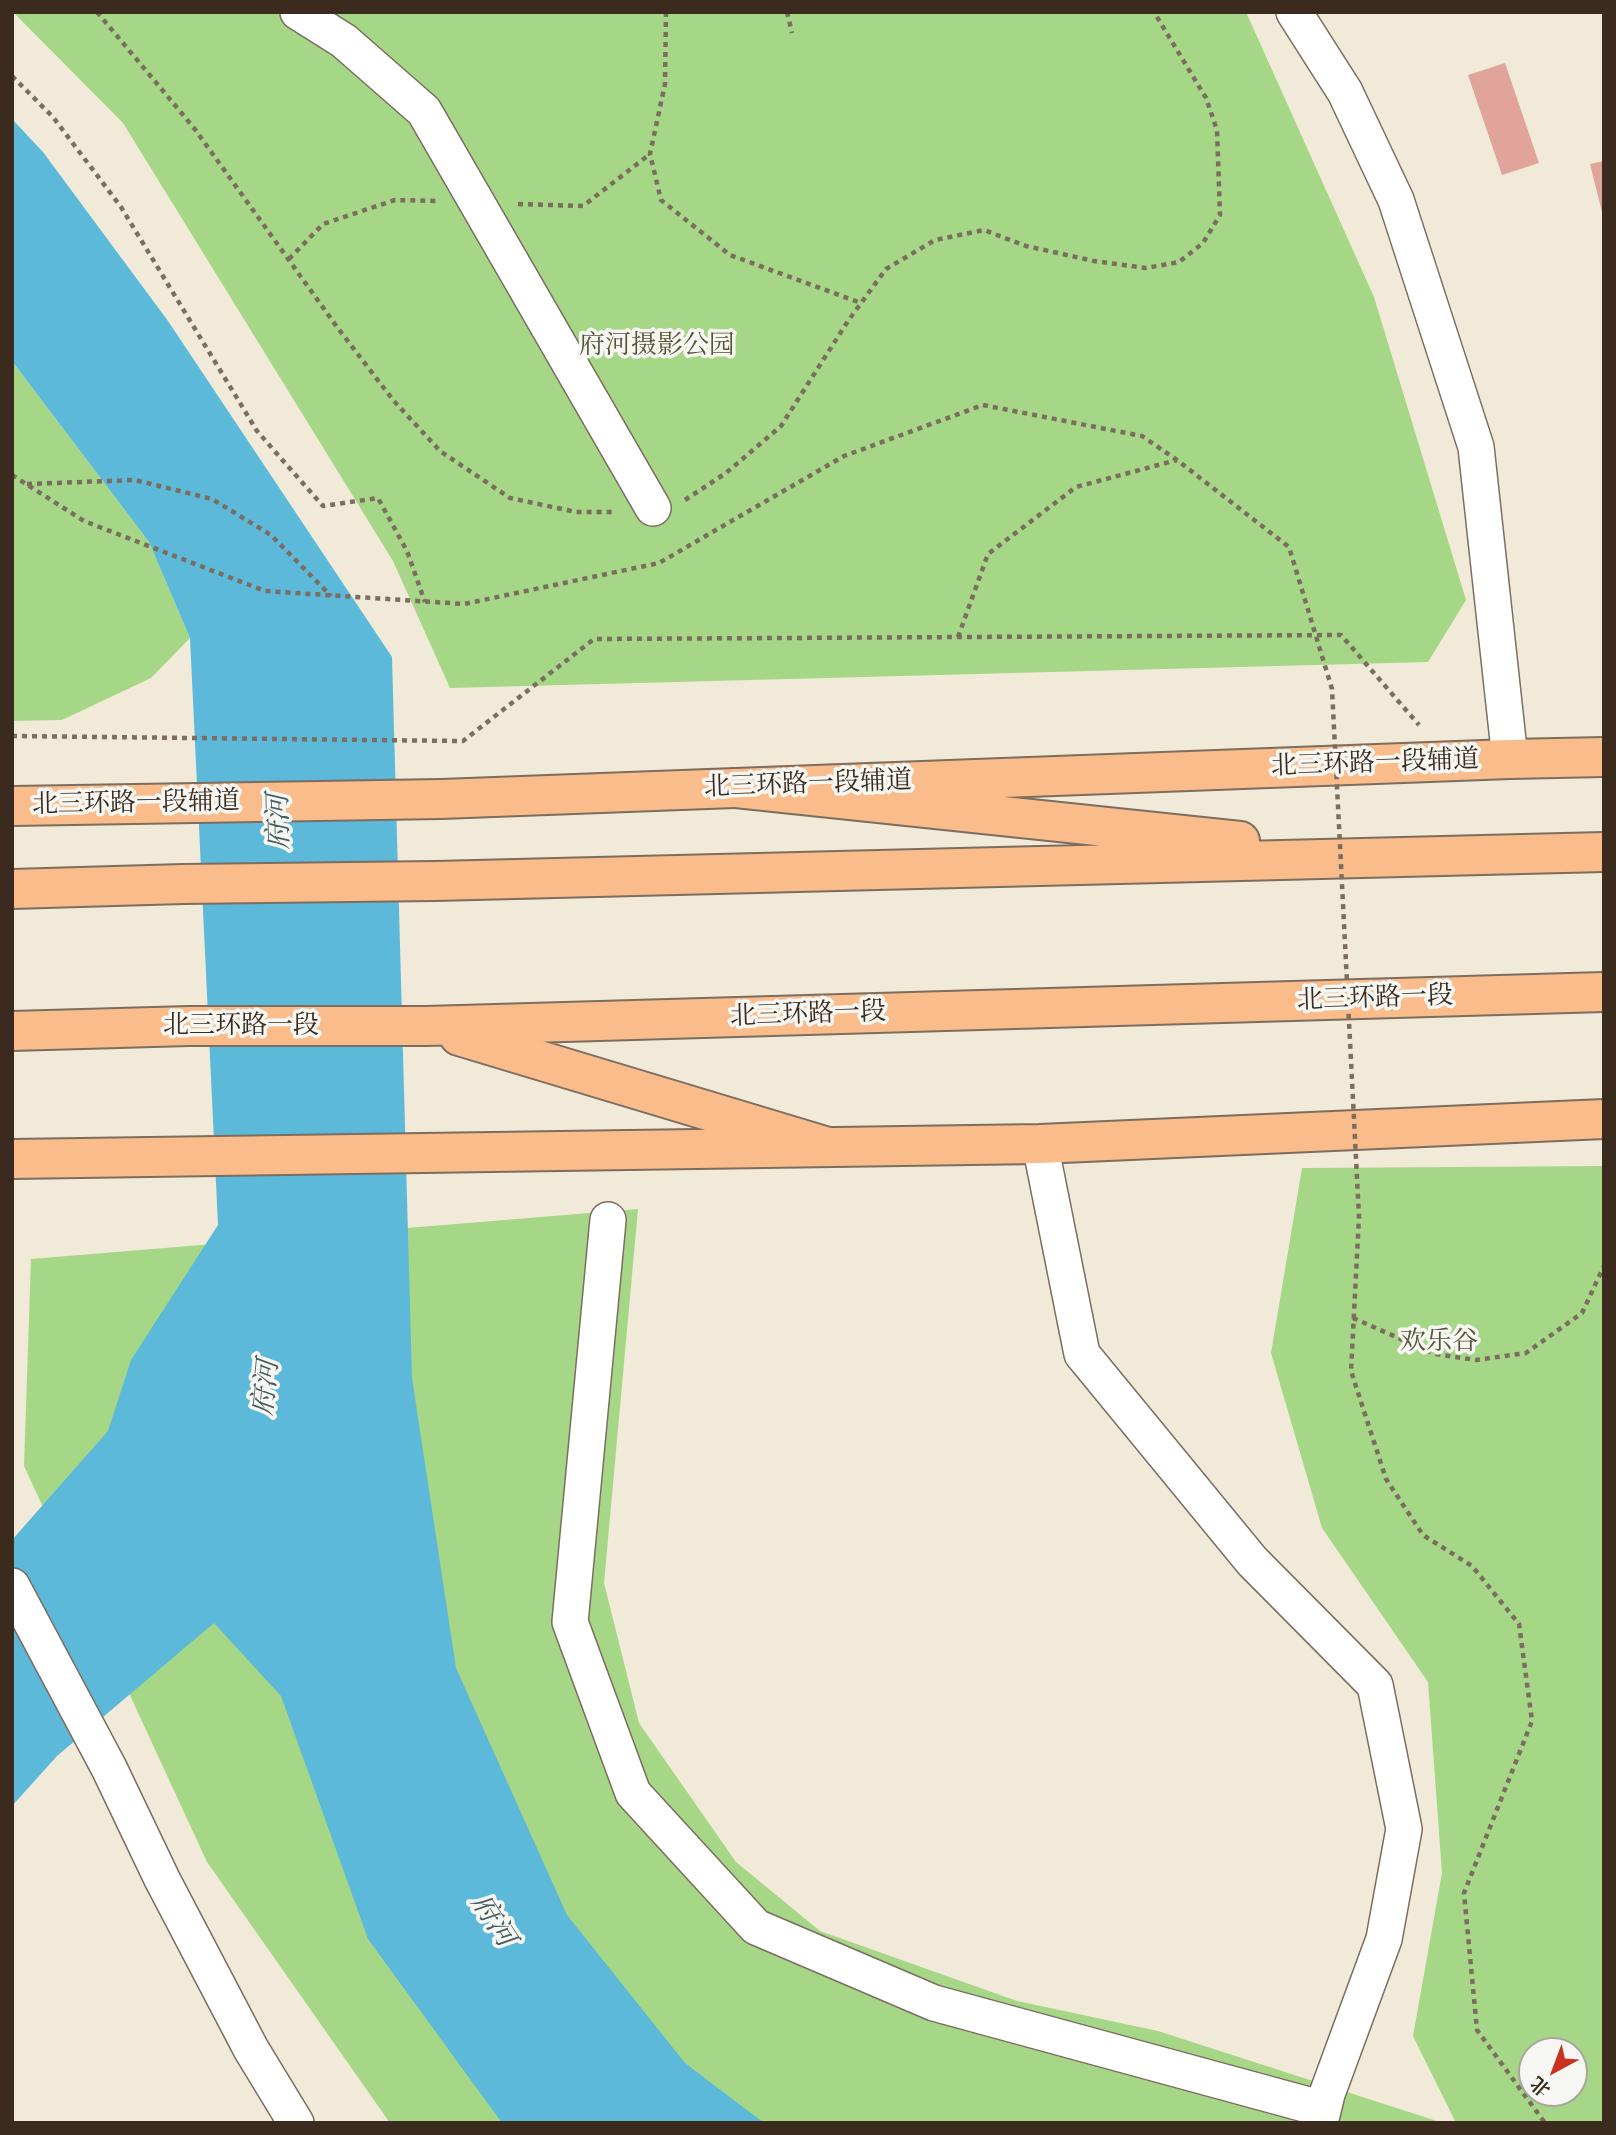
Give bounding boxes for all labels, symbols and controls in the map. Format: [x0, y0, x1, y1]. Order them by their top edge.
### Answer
park label: 府河摄影公园 [579, 331, 735, 363]
street label: 北三环路一段辅道 [1271, 745, 1479, 783]
street label: 北三环路一段辅道 [704, 766, 912, 804]
street label: 北三环路一段辅道 [32, 787, 240, 821]
water label: 府河 [263, 794, 297, 850]
street label: 北三环路一段 [1297, 981, 1453, 1017]
street label: 北三环路一段 [730, 997, 886, 1033]
street label: 北三环路一段 [163, 1011, 319, 1043]
park label: 欢乐谷 [1400, 1327, 1478, 1359]
water label: 府河 [247, 1358, 287, 1418]
water label: 府河 [463, 1888, 521, 1954]
north arrow [1518, 2037, 1588, 2107]
text: 北 [1525, 2072, 1555, 2102]

